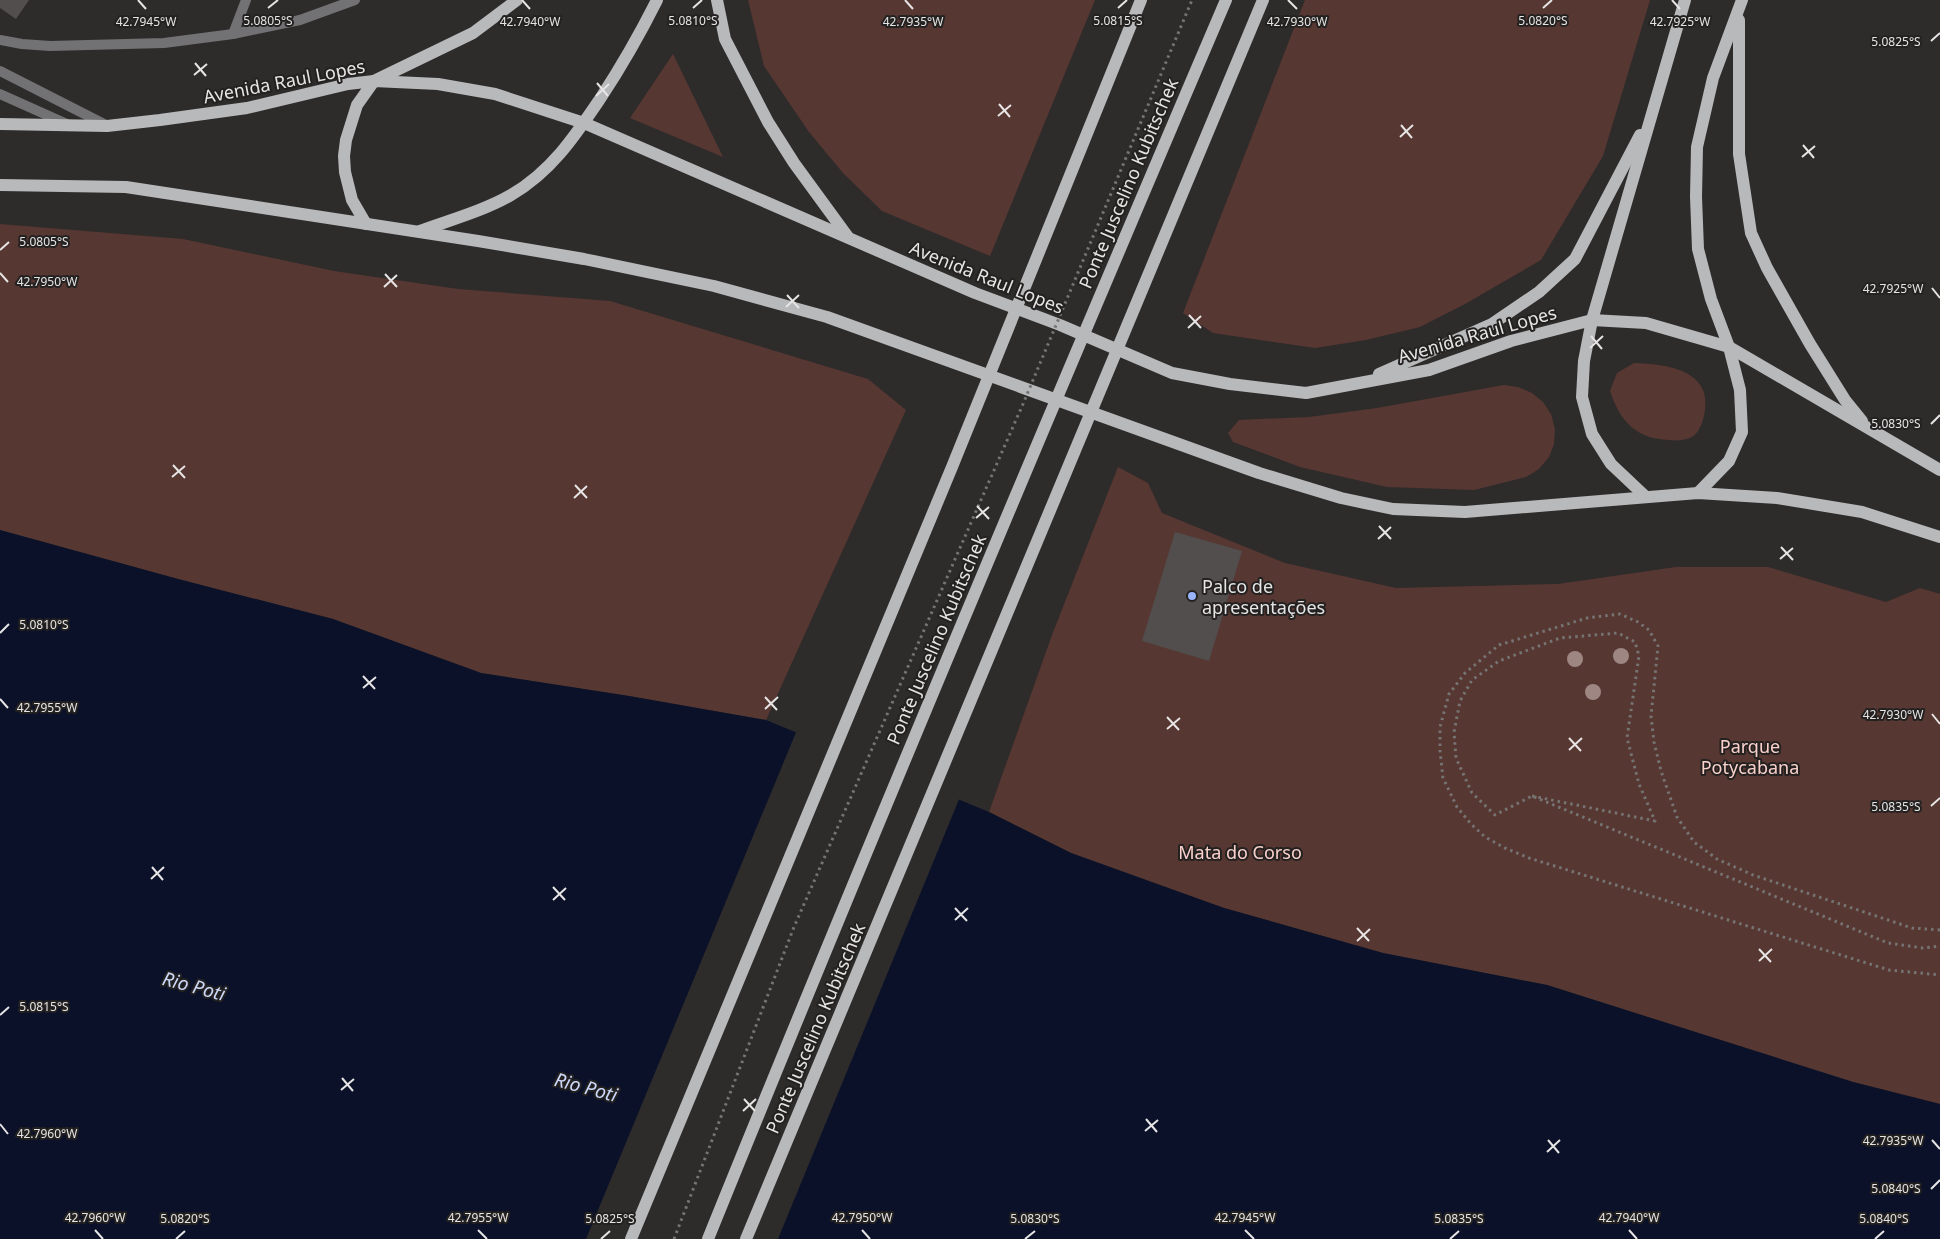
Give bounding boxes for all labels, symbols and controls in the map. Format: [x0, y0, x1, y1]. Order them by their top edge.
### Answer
text: 5.0805°S [243, 12, 293, 29]
text: 5.0810°S [668, 12, 718, 29]
text: 5.0815°S [1093, 12, 1143, 29]
text: 5.0820°S [1518, 12, 1568, 29]
text: 42.7945°W [116, 13, 176, 30]
text: 42.7940°W [500, 13, 560, 30]
text: 42.7935°W [883, 13, 943, 30]
text: 42.7930°W [1267, 13, 1327, 30]
text: 42.7925°W [1650, 13, 1710, 30]
text: 5.0825°S [1871, 33, 1921, 50]
street label: Avenida Raul Lopes [201, 54, 367, 108]
street label: Ponte Juscelino Kubitschek [1073, 74, 1183, 292]
text: 5.0805°S [19, 233, 69, 250]
street label: Avenida Raul Lopes [906, 235, 1068, 319]
text: 42.7950°W [17, 273, 77, 290]
text: 42.7925°W [1863, 280, 1923, 297]
street label: Avenida Raul Lopes [1395, 300, 1559, 368]
text: 5.0830°S [1871, 415, 1921, 432]
street label: Ponte Juscelino Kubitschek [881, 530, 991, 748]
place label: Palco de apresentações [1202, 574, 1325, 619]
marker: Palco de apresentações [1186, 590, 1198, 602]
text: 5.0810°S [19, 616, 69, 633]
text: 42.7955°W [17, 699, 77, 716]
text: 42.7930°W [1863, 706, 1923, 723]
park label: Parque Potycabana [1701, 734, 1799, 779]
text: 5.0835°S [1871, 798, 1921, 815]
park label: Mata do Corso [1178, 840, 1302, 864]
street label: Ponte Juscelino Kubitschek [760, 919, 870, 1137]
water label: Rio Poti [160, 965, 229, 1007]
text: 5.0815°S [19, 998, 69, 1015]
water label: Rio Poti [552, 1066, 621, 1108]
text: 42.7960°W [17, 1125, 77, 1142]
text: 42.7935°W [1863, 1132, 1923, 1149]
text: 5.0840°S [1871, 1180, 1921, 1197]
text: 42.7960°W [65, 1209, 125, 1226]
text: 42.7955°W [448, 1209, 508, 1226]
text: 42.7950°W [832, 1209, 892, 1226]
text: 42.7945°W [1215, 1209, 1275, 1226]
text: 42.7940°W [1599, 1209, 1659, 1226]
text: 5.0820°S [160, 1210, 210, 1227]
text: 5.0825°S [585, 1210, 635, 1227]
text: 5.0830°S [1010, 1210, 1060, 1227]
text: 5.0835°S [1434, 1210, 1484, 1227]
text: 5.0840°S [1859, 1210, 1909, 1227]

